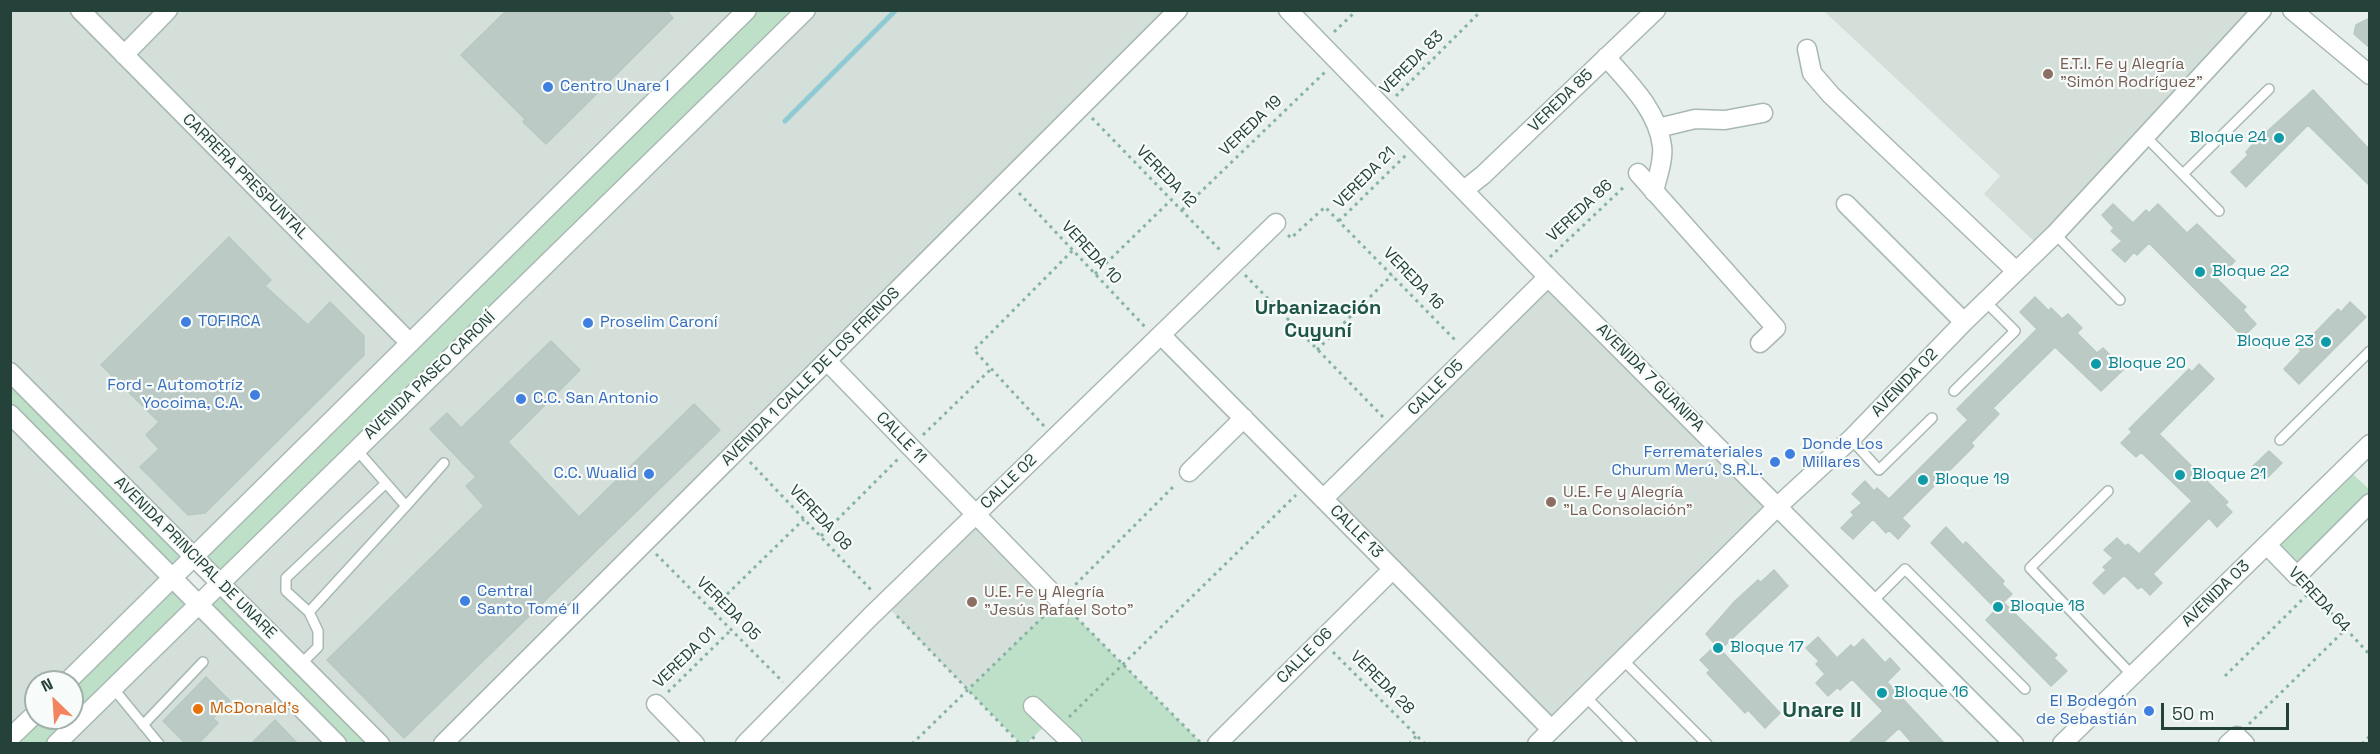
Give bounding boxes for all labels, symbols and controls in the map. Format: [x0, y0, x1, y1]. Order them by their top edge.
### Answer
street label: VEREDA 83 [1376, 27, 1448, 99]
place label: E.T.I. Fe y Alegría "Simón Rodríguez" [2060, 55, 2203, 93]
street label: VEREDA 85 [1525, 66, 1597, 136]
marker: E.T.I. Fe y Alegría "Simón Rodríguez" [2041, 67, 2055, 81]
place label: Centro Unare I [560, 77, 669, 97]
marker: Centro Unare I [541, 80, 555, 94]
street label: VEREDA 19 [1216, 92, 1286, 160]
street label: CARRERA PRESPUNTAL [178, 110, 312, 244]
place label: Bloque 24 [2190, 128, 2267, 148]
marker: Bloque 24 [2272, 131, 2286, 145]
street label: VEREDA 12 [1132, 142, 1200, 212]
street label: VEREDA 21 [1330, 143, 1400, 213]
street label: VEREDA 86 [1543, 176, 1617, 246]
street label: VEREDA 10 [1057, 217, 1125, 289]
street label: VEREDA 16 [1379, 244, 1447, 314]
place label: Bloque 22 [2212, 262, 2289, 282]
marker: Bloque 22 [2193, 265, 2207, 279]
street label: AVENIDA 1 CALLE DE LOS FRENOS [718, 284, 904, 470]
district label: Urbanización Cuyuní [1255, 297, 1381, 344]
street label: AVENIDA PASEO CARONÍ [360, 308, 500, 444]
place label: TOFIRCA [198, 312, 261, 332]
place label: Proselim Caroní [600, 313, 718, 333]
marker: TOFIRCA [179, 315, 193, 329]
marker: Proselim Caroní [581, 316, 595, 330]
street label: AVENIDA 7 GUANIPA [1592, 320, 1708, 436]
place label: Bloque 23 [2237, 332, 2314, 352]
marker: Bloque 23 [2319, 335, 2333, 349]
street label: AVENIDA 02 [1868, 345, 1942, 421]
place label: Bloque 20 [2108, 354, 2186, 374]
street label: CALLE 05 [1404, 356, 1468, 420]
marker: Bloque 20 [2089, 357, 2103, 371]
place label: Ford - Automotríz Yocoima, C.A. [107, 376, 243, 414]
marker: Ford - Automotríz Yocoima, C.A. [248, 388, 262, 402]
place label: C.C. San Antonio [533, 389, 659, 409]
marker: C.C. San Antonio [514, 392, 528, 406]
street label: CALLE 11 [872, 408, 930, 468]
place label: Donde Los Millares [1802, 435, 1883, 473]
place label: Ferremateriales Churum Merú, S.R.L. [1612, 443, 1763, 481]
marker: Donde Los Millares [1783, 447, 1797, 461]
street label: CALLE 02 [977, 451, 1041, 513]
marker: Ferremateriales Churum Merú, S.R.L. [1768, 455, 1782, 469]
place label: C.C. Wualid [554, 464, 637, 484]
place label: Bloque 21 [2192, 465, 2266, 485]
marker: C.C. Wualid [642, 467, 656, 481]
marker: Bloque 21 [2173, 468, 2187, 482]
place label: Bloque 19 [1935, 470, 2010, 490]
street label: AVENIDA PRINCIPAL DE UNARE [110, 473, 280, 643]
marker: Bloque 19 [1916, 473, 1930, 487]
street label: VEREDA 08 [785, 481, 855, 555]
place label: U.E. Fe y Alegría "La Consolación" [1563, 483, 1693, 521]
marker: U.E. Fe y Alegría "La Consolación" [1544, 495, 1558, 509]
street label: CALLE 13 [1325, 501, 1387, 563]
street label: AVENIDA 03 [2178, 557, 2254, 631]
street label: VEREDA 64 [2284, 563, 2354, 637]
street label: VEREDA 05 [692, 573, 764, 645]
place label: Central Santo Tomé II [477, 582, 580, 620]
place label: U.E. Fe y Alegría "Jesús Rafael Soto" [984, 583, 1134, 621]
marker: Central Santo Tomé II [458, 594, 472, 608]
marker: U.E. Fe y Alegría "Jesús Rafael Soto" [965, 595, 979, 609]
place label: Bloque 18 [2010, 597, 2085, 617]
marker: Bloque 18 [1991, 600, 2005, 614]
street label: VEREDA 01 [650, 623, 720, 693]
street label: CALLE 06 [1273, 624, 1337, 688]
place label: Bloque 17 [1730, 638, 1804, 658]
marker: Bloque 17 [1711, 641, 1725, 655]
street label: VEREDA 28 [1346, 647, 1418, 719]
north arrow [24, 670, 84, 730]
text: N [38, 673, 56, 697]
place label: Bloque 16 [1894, 683, 1969, 703]
marker: Bloque 16 [1875, 686, 1889, 700]
scale bar [2164, 691, 2292, 729]
place label: El Bodegón de Sebastián [2036, 692, 2137, 730]
district label: Unare II [1782, 698, 1862, 724]
place label: McDonald's [210, 699, 300, 719]
marker: McDonald's [191, 702, 205, 716]
text: 50 m [2172, 702, 2214, 725]
marker: El Bodegón de Sebastián [2142, 704, 2156, 718]

